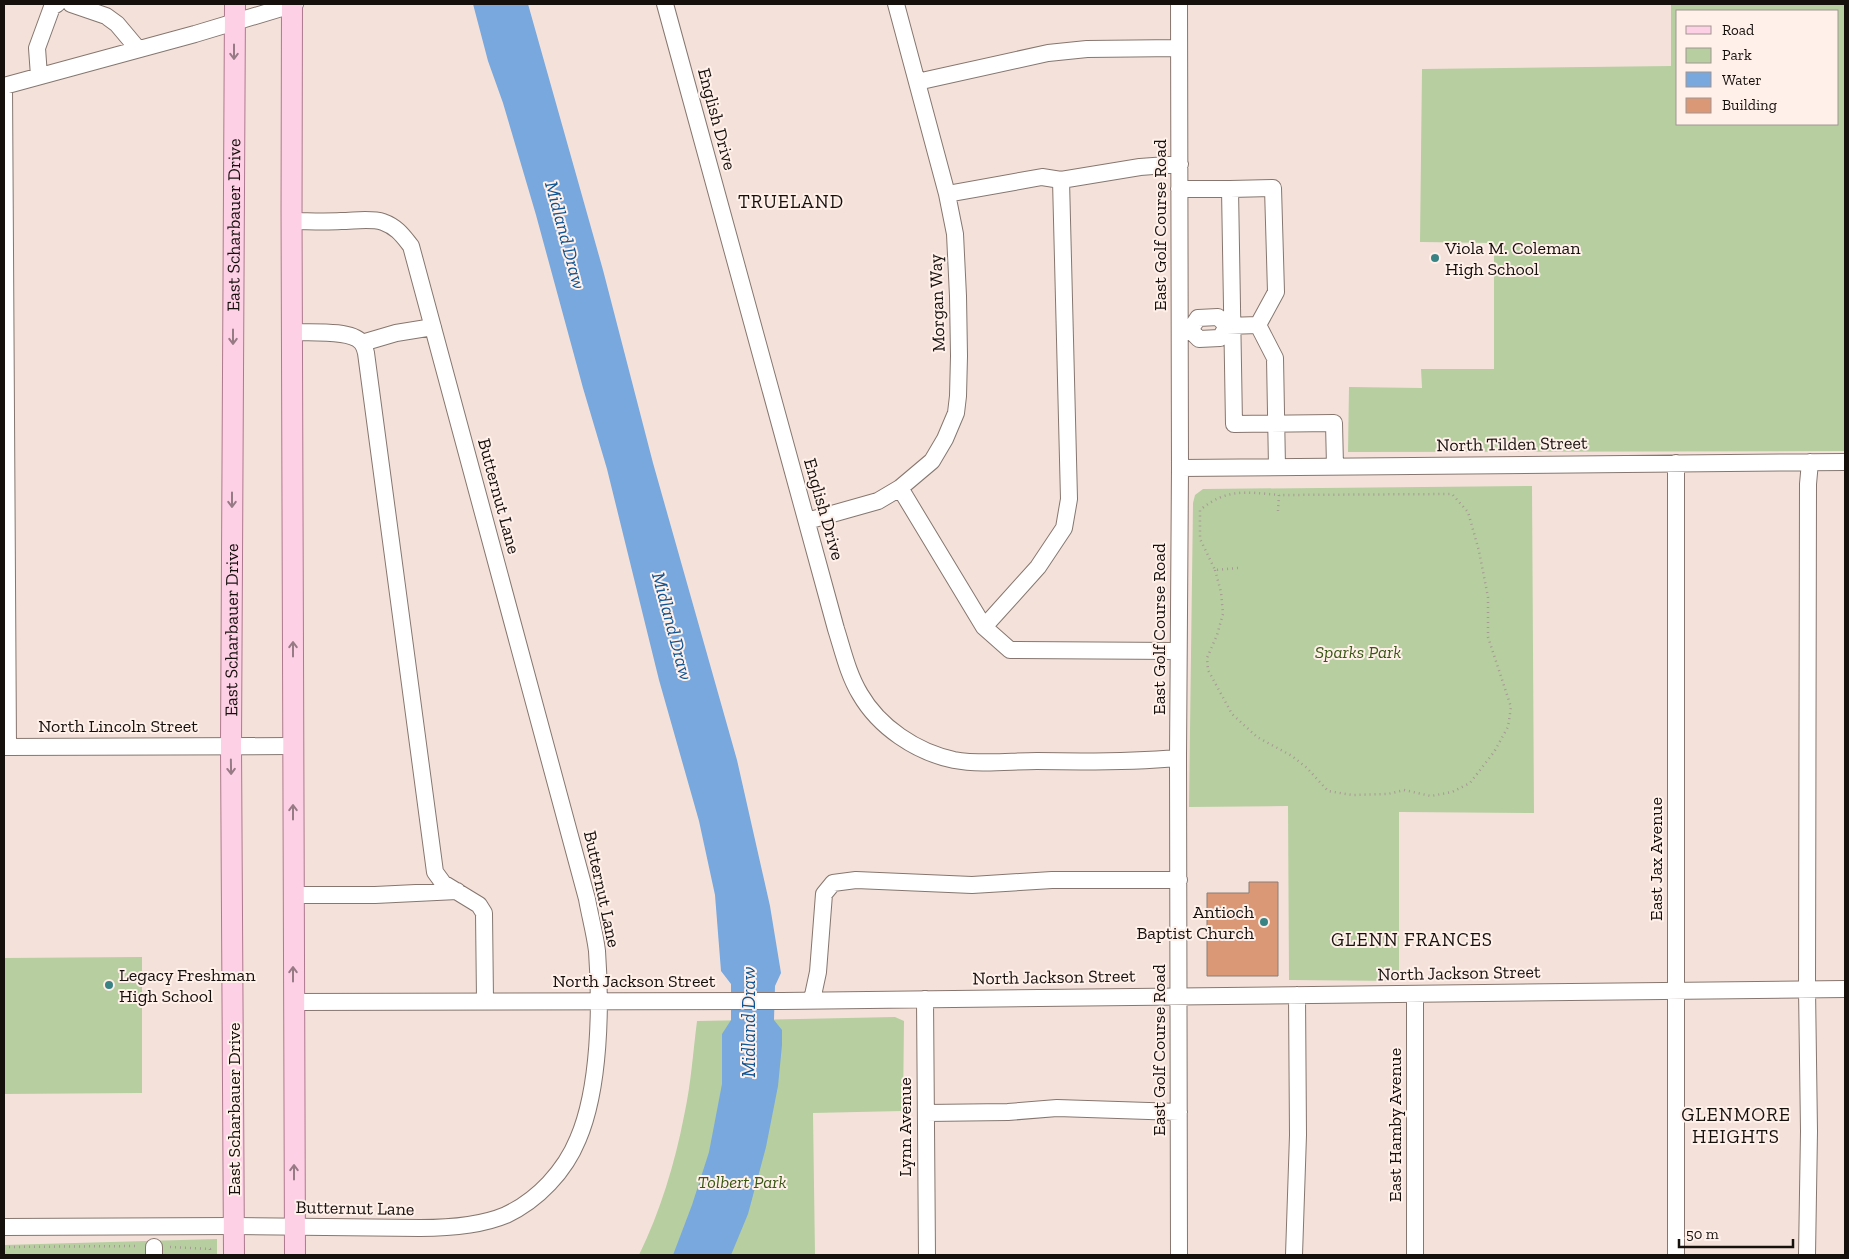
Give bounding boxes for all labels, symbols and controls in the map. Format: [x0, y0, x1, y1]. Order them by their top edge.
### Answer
legend [1676, 10, 1839, 125]
text: Road [1722, 21, 1755, 39]
one-way arrow [229, 44, 239, 60]
text: Park [1722, 46, 1752, 64]
street label: English Drive [693, 66, 741, 172]
text: Water [1722, 71, 1762, 89]
text: Building [1722, 96, 1777, 114]
street label: East Scharbauer Drive [222, 138, 245, 312]
street label: East Golf Course Road [1149, 139, 1171, 311]
water label: Midland Draw [540, 179, 591, 292]
district label: TRUELAND [738, 190, 844, 213]
place label: Viola M. Coleman High School [1444, 237, 1581, 280]
marker: Viola M. Coleman High School [1429, 252, 1441, 264]
street label: Morgan Way [924, 253, 950, 352]
one-way arrow [228, 329, 238, 345]
street label: North Tilden Street [1436, 432, 1588, 456]
street label: Butternut Lane [473, 436, 525, 556]
street label: English Drive [799, 456, 849, 562]
one-way arrow [227, 492, 237, 508]
street label: East Scharbauer Drive [220, 543, 243, 717]
street label: East Golf Course Road [1148, 543, 1170, 715]
water label: Midland Draw [647, 570, 698, 683]
one-way arrow [288, 641, 298, 658]
park label: Sparks Park [1315, 641, 1401, 663]
street label: North Lincoln Street [38, 715, 198, 737]
one-way arrow [226, 759, 236, 775]
street label: East Jax Avenue [1645, 797, 1667, 921]
one-way arrow [288, 804, 298, 820]
street label: Butternut Lane [579, 829, 625, 949]
place label: Antioch Baptist Church [1136, 901, 1254, 944]
marker: Antioch Baptist Church [1258, 916, 1270, 928]
district label: GLENN FRANCES [1331, 928, 1493, 951]
street label: North Jackson Street [1377, 961, 1541, 985]
place label: Legacy Freshman High School [119, 964, 256, 1007]
street label: East Golf Course Road [1148, 964, 1170, 1136]
street label: North Jackson Street [972, 965, 1136, 989]
one-way arrow [288, 966, 298, 982]
water label: Midland Draw [737, 966, 760, 1078]
street label: North Jackson Street [552, 970, 716, 992]
marker: Legacy Freshman High School [103, 979, 115, 991]
street label: East Scharbauer Drive [223, 1023, 245, 1195]
street label: East Hamby Avenue [1384, 1048, 1406, 1202]
street label: Lynn Avenue [894, 1077, 916, 1177]
district label: GLENMORE HEIGHTS [1681, 1103, 1791, 1148]
one-way arrow [289, 1164, 299, 1180]
park label: Tolbert Park [697, 1171, 787, 1193]
street label: Butternut Lane [295, 1196, 415, 1220]
scale bar [1679, 1216, 1793, 1248]
text: 50 m [1686, 1225, 1719, 1243]

